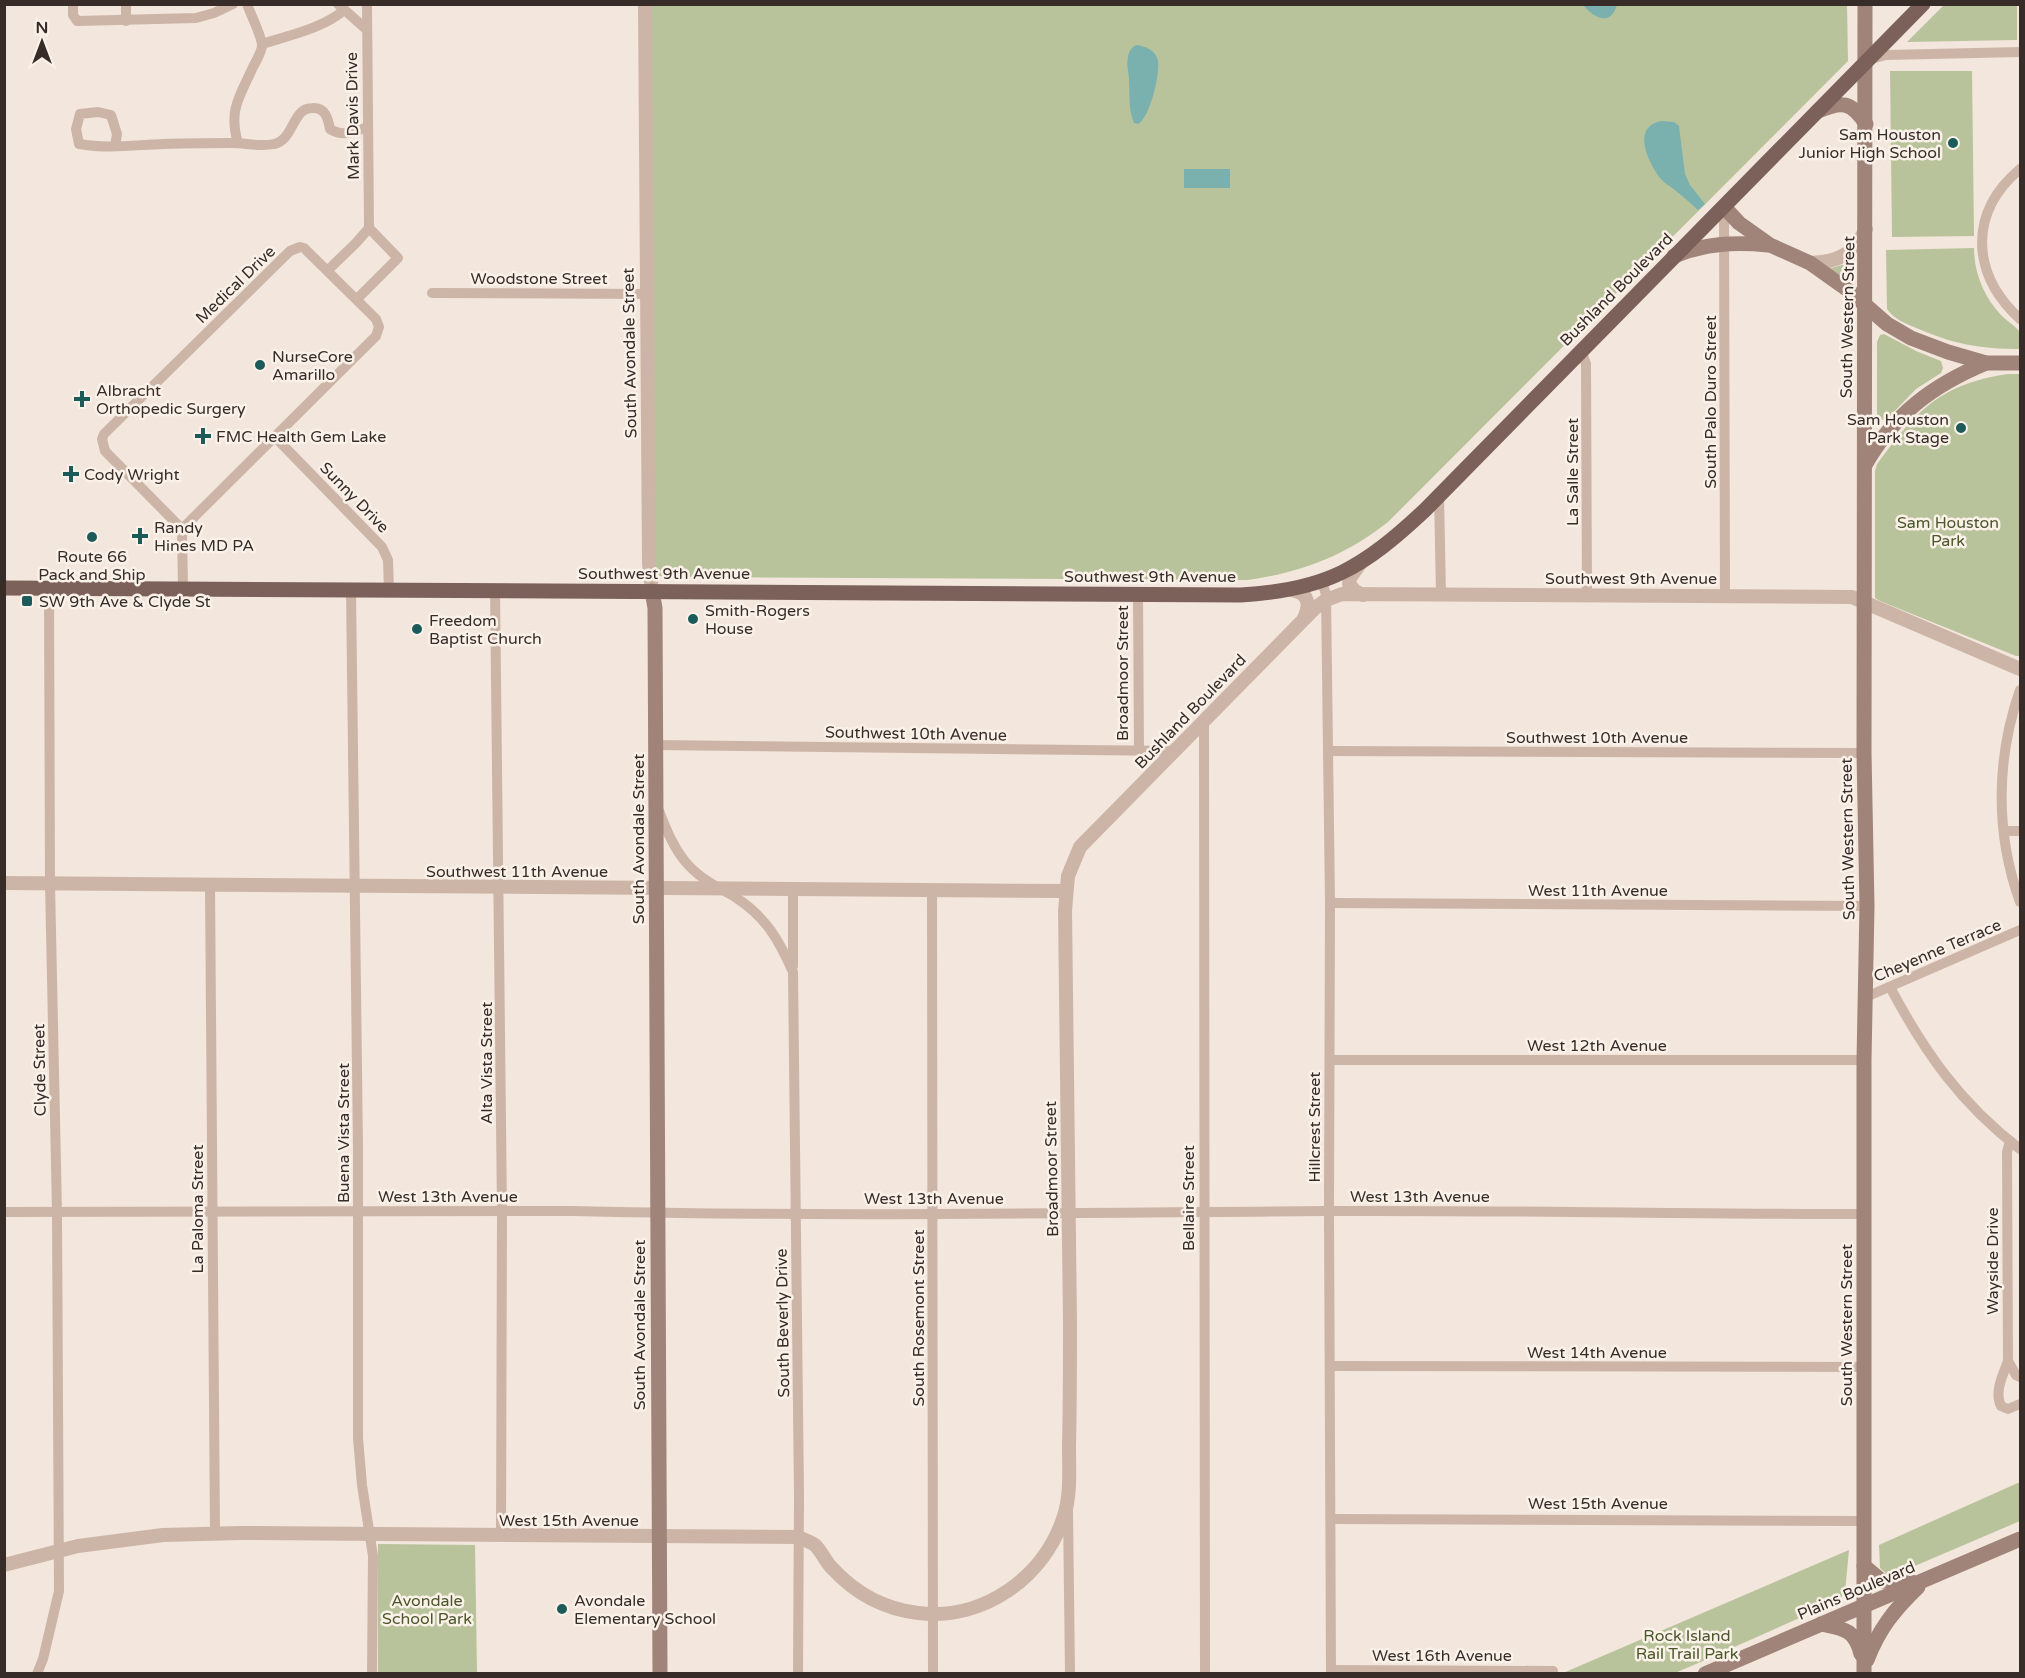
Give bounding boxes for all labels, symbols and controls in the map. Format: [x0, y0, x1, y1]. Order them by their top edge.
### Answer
north arrow [12, 12, 72, 72]
text: N [36, 18, 48, 38]
street label: Mark Davis Drive [342, 52, 364, 180]
place label: Sam Houston Junior High School [1799, 125, 1941, 163]
marker: Sam Houston Junior High School [1946, 136, 1960, 150]
street label: Bushland Boulevard [1556, 229, 1677, 350]
street label: South Western Street [1837, 236, 1859, 398]
street label: Medical Drive [192, 242, 280, 328]
street label: South Avondale Street [619, 268, 641, 438]
street label: Woodstone Street [470, 269, 608, 289]
street label: South Palo Duro Street [1701, 315, 1721, 489]
place label: NurseCore Amarillo [272, 347, 353, 385]
marker: NurseCore Amarillo [253, 358, 267, 372]
place label: Albracht Orthopedic Surgery [96, 381, 246, 419]
marker: Albracht Orthopedic Surgery [73, 390, 91, 408]
place label: Sam Houston Park Stage [1847, 410, 1949, 448]
street label: La Salle Street [1563, 418, 1583, 526]
marker: Sam Houston Park Stage [1954, 421, 1968, 435]
marker: FMC Health Gem Lake [194, 427, 212, 445]
place label: FMC Health Gem Lake [216, 427, 386, 447]
street label: Sunny Drive [315, 458, 393, 537]
marker: Cody Wright [62, 465, 80, 483]
place label: Cody Wright [84, 465, 180, 485]
park label: Sam Houston Park [1897, 513, 1999, 551]
place label: Randy Hines MD PA [154, 518, 254, 556]
marker: Randy Hines MD PA [131, 527, 149, 545]
marker: Route 66 Pack and Ship [85, 530, 99, 544]
place label: Route 66 Pack and Ship [38, 547, 146, 585]
street label: Southwest 9th Avenue [578, 564, 750, 584]
street label: Southwest 9th Avenue [1064, 567, 1236, 587]
street label: Southwest 9th Avenue [1545, 569, 1717, 589]
place label: SW 9th Ave & Clyde St [39, 592, 211, 612]
marker: SW 9th Ave & Clyde St [20, 594, 34, 608]
place label: Smith-Rogers House [705, 601, 810, 639]
street label: Broadmoor Street [1113, 605, 1133, 741]
place label: Freedom Baptist Church [429, 611, 542, 649]
marker: Smith-Rogers House [686, 612, 700, 626]
marker: Freedom Baptist Church [410, 622, 424, 636]
street label: Bushland Boulevard [1131, 650, 1251, 773]
street label: Southwest 10th Avenue [825, 722, 1007, 746]
street label: Southwest 10th Avenue [1506, 728, 1688, 748]
street label: South Avondale Street [629, 754, 649, 924]
street label: South Western Street [1837, 758, 1859, 920]
street label: Southwest 11th Avenue [426, 862, 608, 882]
street label: West 11th Avenue [1528, 881, 1668, 901]
street label: Cheyenne Terrace [1871, 915, 2004, 987]
street label: Alta Vista Street [477, 1002, 497, 1124]
street label: Clyde Street [29, 1024, 51, 1116]
street label: West 12th Avenue [1527, 1036, 1667, 1056]
street label: Buena Vista Street [334, 1063, 354, 1203]
street label: Hillcrest Street [1305, 1072, 1325, 1182]
street label: Broadmoor Street [1041, 1101, 1063, 1237]
street label: La Paloma Street [188, 1145, 208, 1273]
street label: Bellaire Street [1179, 1145, 1199, 1251]
street label: West 13th Avenue [378, 1187, 518, 1207]
street label: West 13th Avenue [1350, 1187, 1490, 1207]
street label: West 13th Avenue [864, 1189, 1004, 1209]
street label: Wayside Drive [1983, 1207, 2003, 1315]
street label: South Rosemont Street [909, 1229, 929, 1407]
street label: South Avondale Street [630, 1240, 650, 1410]
street label: South Western Street [1837, 1244, 1857, 1406]
street label: South Beverly Drive [772, 1248, 794, 1398]
street label: West 14th Avenue [1527, 1343, 1667, 1363]
street label: West 15th Avenue [1528, 1494, 1668, 1514]
street label: West 15th Avenue [499, 1511, 639, 1531]
street label: Plains Boulevard [1794, 1557, 1918, 1625]
park label: Avondale School Park [382, 1591, 472, 1629]
place label: Avondale Elementary School [574, 1591, 716, 1629]
marker: Avondale Elementary School [555, 1602, 569, 1616]
park label: Rock Island Rail Trail Park [1636, 1626, 1739, 1664]
street label: West 16th Avenue [1372, 1646, 1512, 1666]

